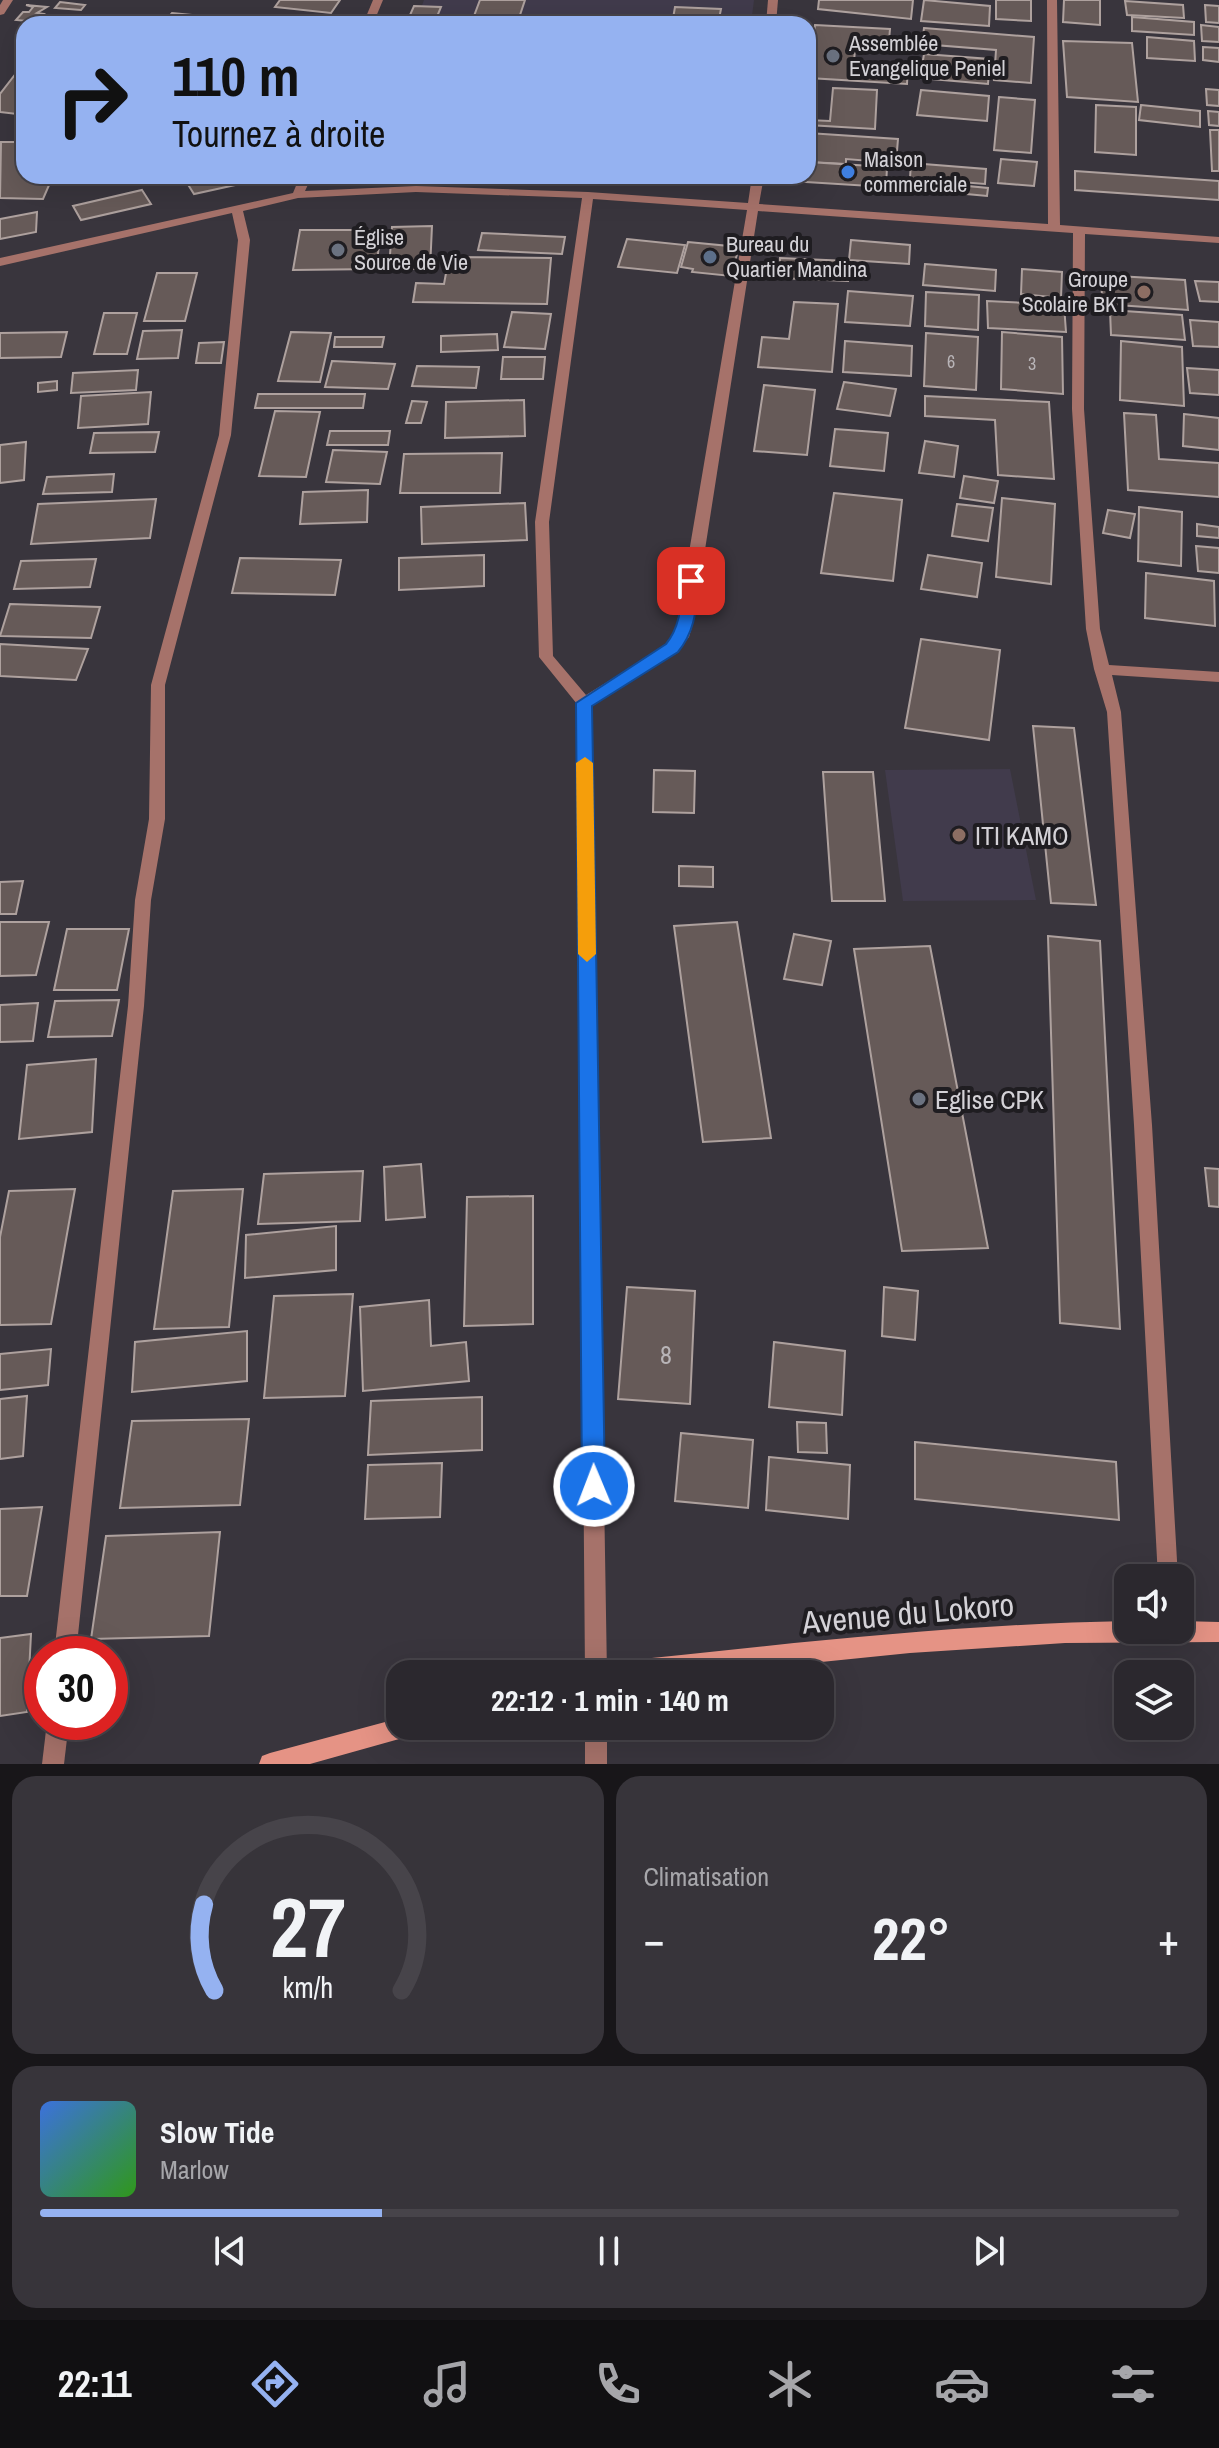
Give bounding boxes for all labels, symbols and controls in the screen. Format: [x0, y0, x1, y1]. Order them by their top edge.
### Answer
place label: Assemblée Evangelique Peniel [848, 28, 1005, 83]
text: 110 m [172, 38, 300, 113]
marker: Assemblée Evangelique Peniel [824, 47, 842, 65]
icon: right [40, 48, 144, 152]
text: Tournez à droite [172, 110, 385, 158]
place label: Maison commerciale [864, 144, 967, 199]
marker: Maison commerciale [839, 163, 857, 181]
place label: Église Source de Vie [354, 222, 468, 277]
place label: Bureau du Quartier Mandina [726, 229, 867, 284]
marker: Église Source de Vie [329, 241, 347, 259]
marker: Bureau du Quartier Mandina [701, 248, 719, 266]
place label: Groupe Scolaire BKT [1022, 264, 1128, 319]
marker: Groupe Scolaire BKT [1135, 283, 1153, 301]
house number: 6 [947, 349, 955, 374]
house number: 3 [1028, 351, 1036, 376]
pin [657, 547, 725, 615]
icon: arrive [669, 559, 713, 603]
place label: ITI KAMO [975, 818, 1069, 853]
marker: ITI KAMO [950, 826, 968, 844]
place label: Eglise CPK [935, 1082, 1044, 1117]
marker: Eglise CPK [910, 1090, 928, 1108]
house number: 8 [660, 1337, 672, 1372]
position arrow [552, 1444, 636, 1528]
map controls [1114, 1564, 1194, 1740]
button: sound [1114, 1564, 1194, 1644]
street label: Avenue du Lokoro [799, 1582, 1016, 1644]
speed limit sign: 30 [24, 1636, 128, 1740]
button: layers [1114, 1660, 1194, 1740]
text: 22:12 · 1 min · 140 m [491, 1680, 729, 1720]
text: Climatisation [644, 1859, 769, 1894]
text: 27 [270, 1871, 346, 1983]
text: 22° [872, 1898, 951, 1979]
text: − [644, 1909, 665, 1969]
text: + [1158, 1909, 1179, 1969]
text: km/h [282, 1968, 333, 2007]
text: Slow Tide [160, 2112, 274, 2152]
text: Marlow [160, 2152, 229, 2187]
icon: previous [208, 2229, 252, 2273]
icon: pause [587, 2229, 631, 2273]
icon: next [967, 2229, 1011, 2273]
icon: directions [247, 2356, 303, 2412]
icon: music [419, 2356, 475, 2412]
icon: phone [590, 2356, 646, 2412]
icon: climate [762, 2356, 818, 2412]
icon: car [934, 2356, 990, 2412]
icon: filters [1105, 2356, 1161, 2412]
text: 22:11 [58, 2360, 132, 2408]

